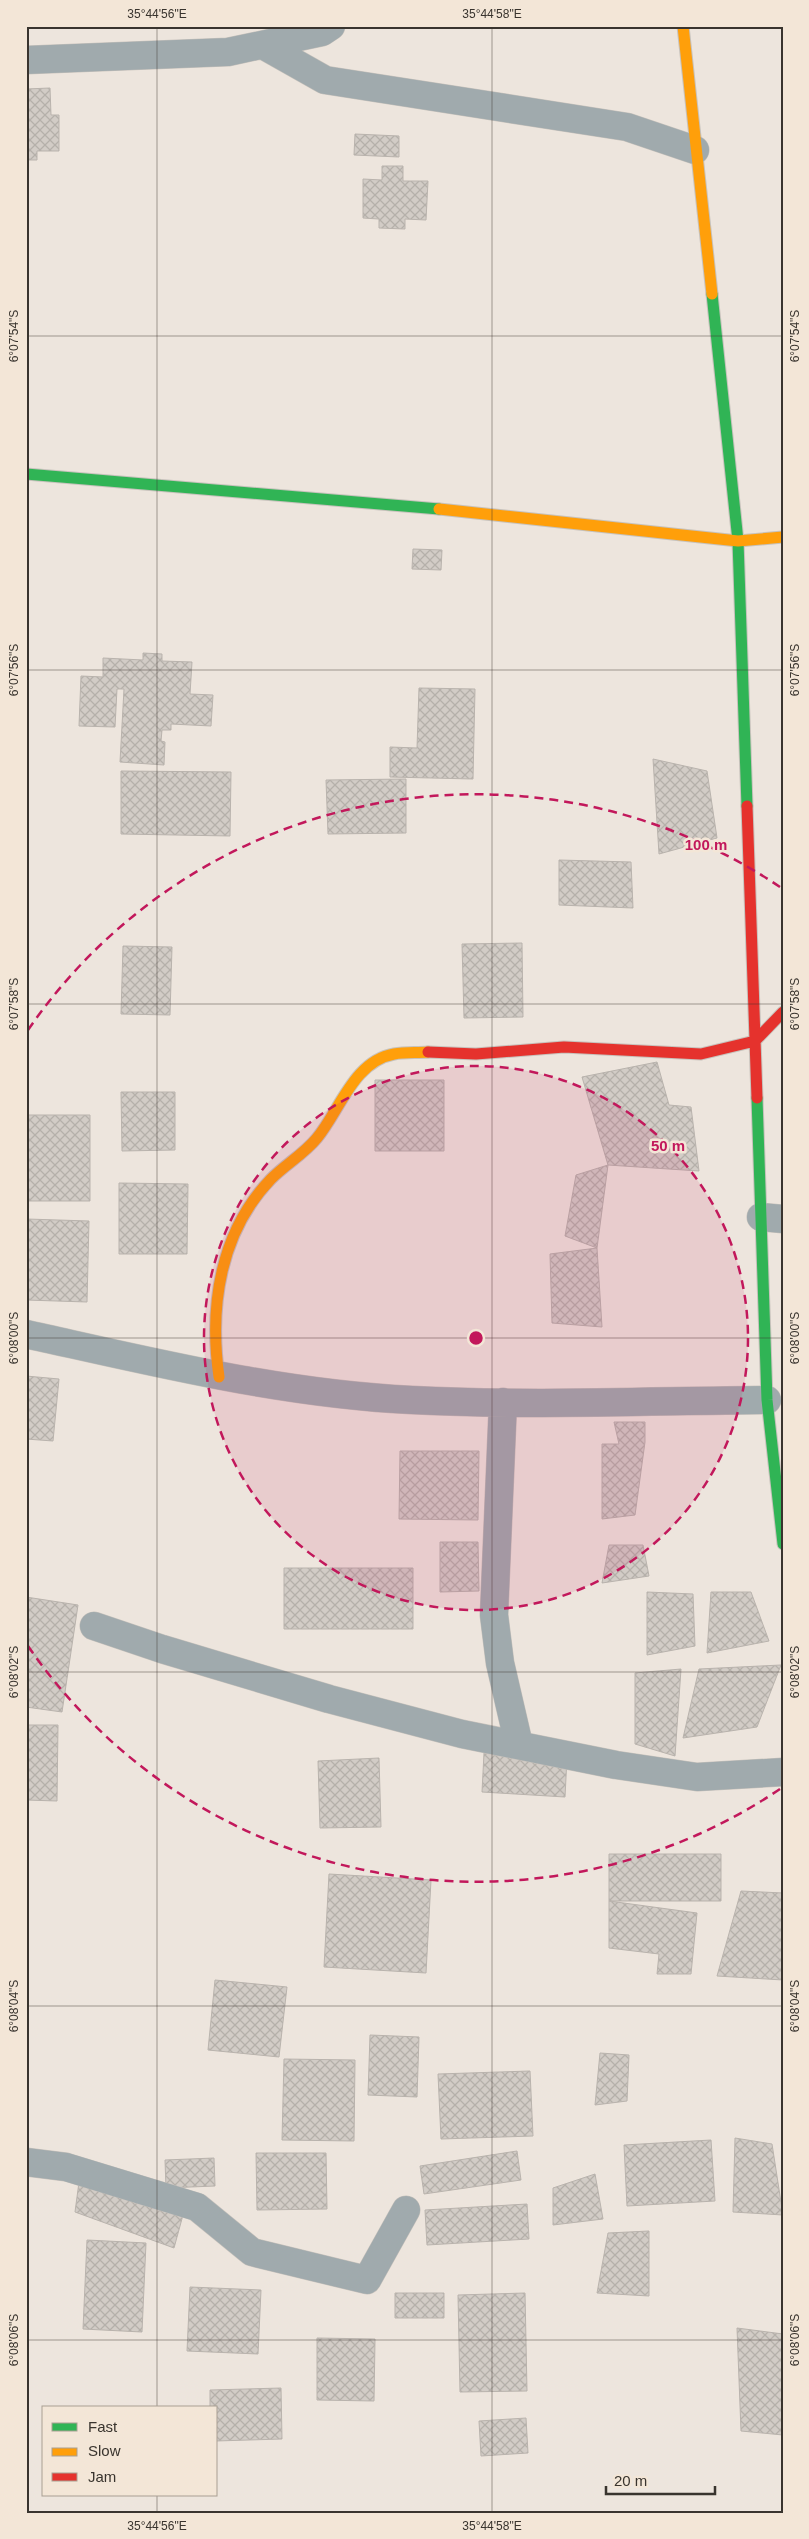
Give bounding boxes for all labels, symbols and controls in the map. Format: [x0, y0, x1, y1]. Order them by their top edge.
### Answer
text: 35°44'56"E [127, 7, 187, 21]
text: 35°44'58"E [462, 7, 522, 21]
text: 6°07'54"S [7, 310, 21, 362]
text: 6°07'54"S [788, 310, 802, 362]
text: 6°07'56"S [7, 644, 21, 696]
text: 6°07'56"S [788, 644, 802, 696]
text: 100 m [685, 836, 727, 853]
text: 6°07'58"S [7, 978, 21, 1030]
text: 6°07'58"S [788, 978, 802, 1030]
text: 50 m [651, 1137, 685, 1154]
text: 6°08'00"S [7, 1312, 21, 1364]
text: 6°08'00"S [788, 1312, 802, 1364]
centre of rings [467, 1329, 485, 1347]
text: 6°08'02"S [7, 1646, 21, 1698]
text: 6°08'02"S [788, 1646, 802, 1698]
text: 6°08'04"S [7, 1980, 21, 2032]
text: 6°08'04"S [788, 1980, 802, 2032]
text: 6°08'06"S [7, 2314, 21, 2366]
text: 6°08'06"S [788, 2314, 802, 2366]
legend [42, 2406, 218, 2496]
text: Fast [88, 2418, 118, 2435]
text: Slow [88, 2442, 121, 2459]
scale bar [606, 2464, 715, 2496]
text: Jam [88, 2468, 116, 2485]
text: 20 m [614, 2472, 647, 2489]
text: 35°44'56"E [127, 2519, 187, 2533]
text: 35°44'58"E [462, 2519, 522, 2533]

